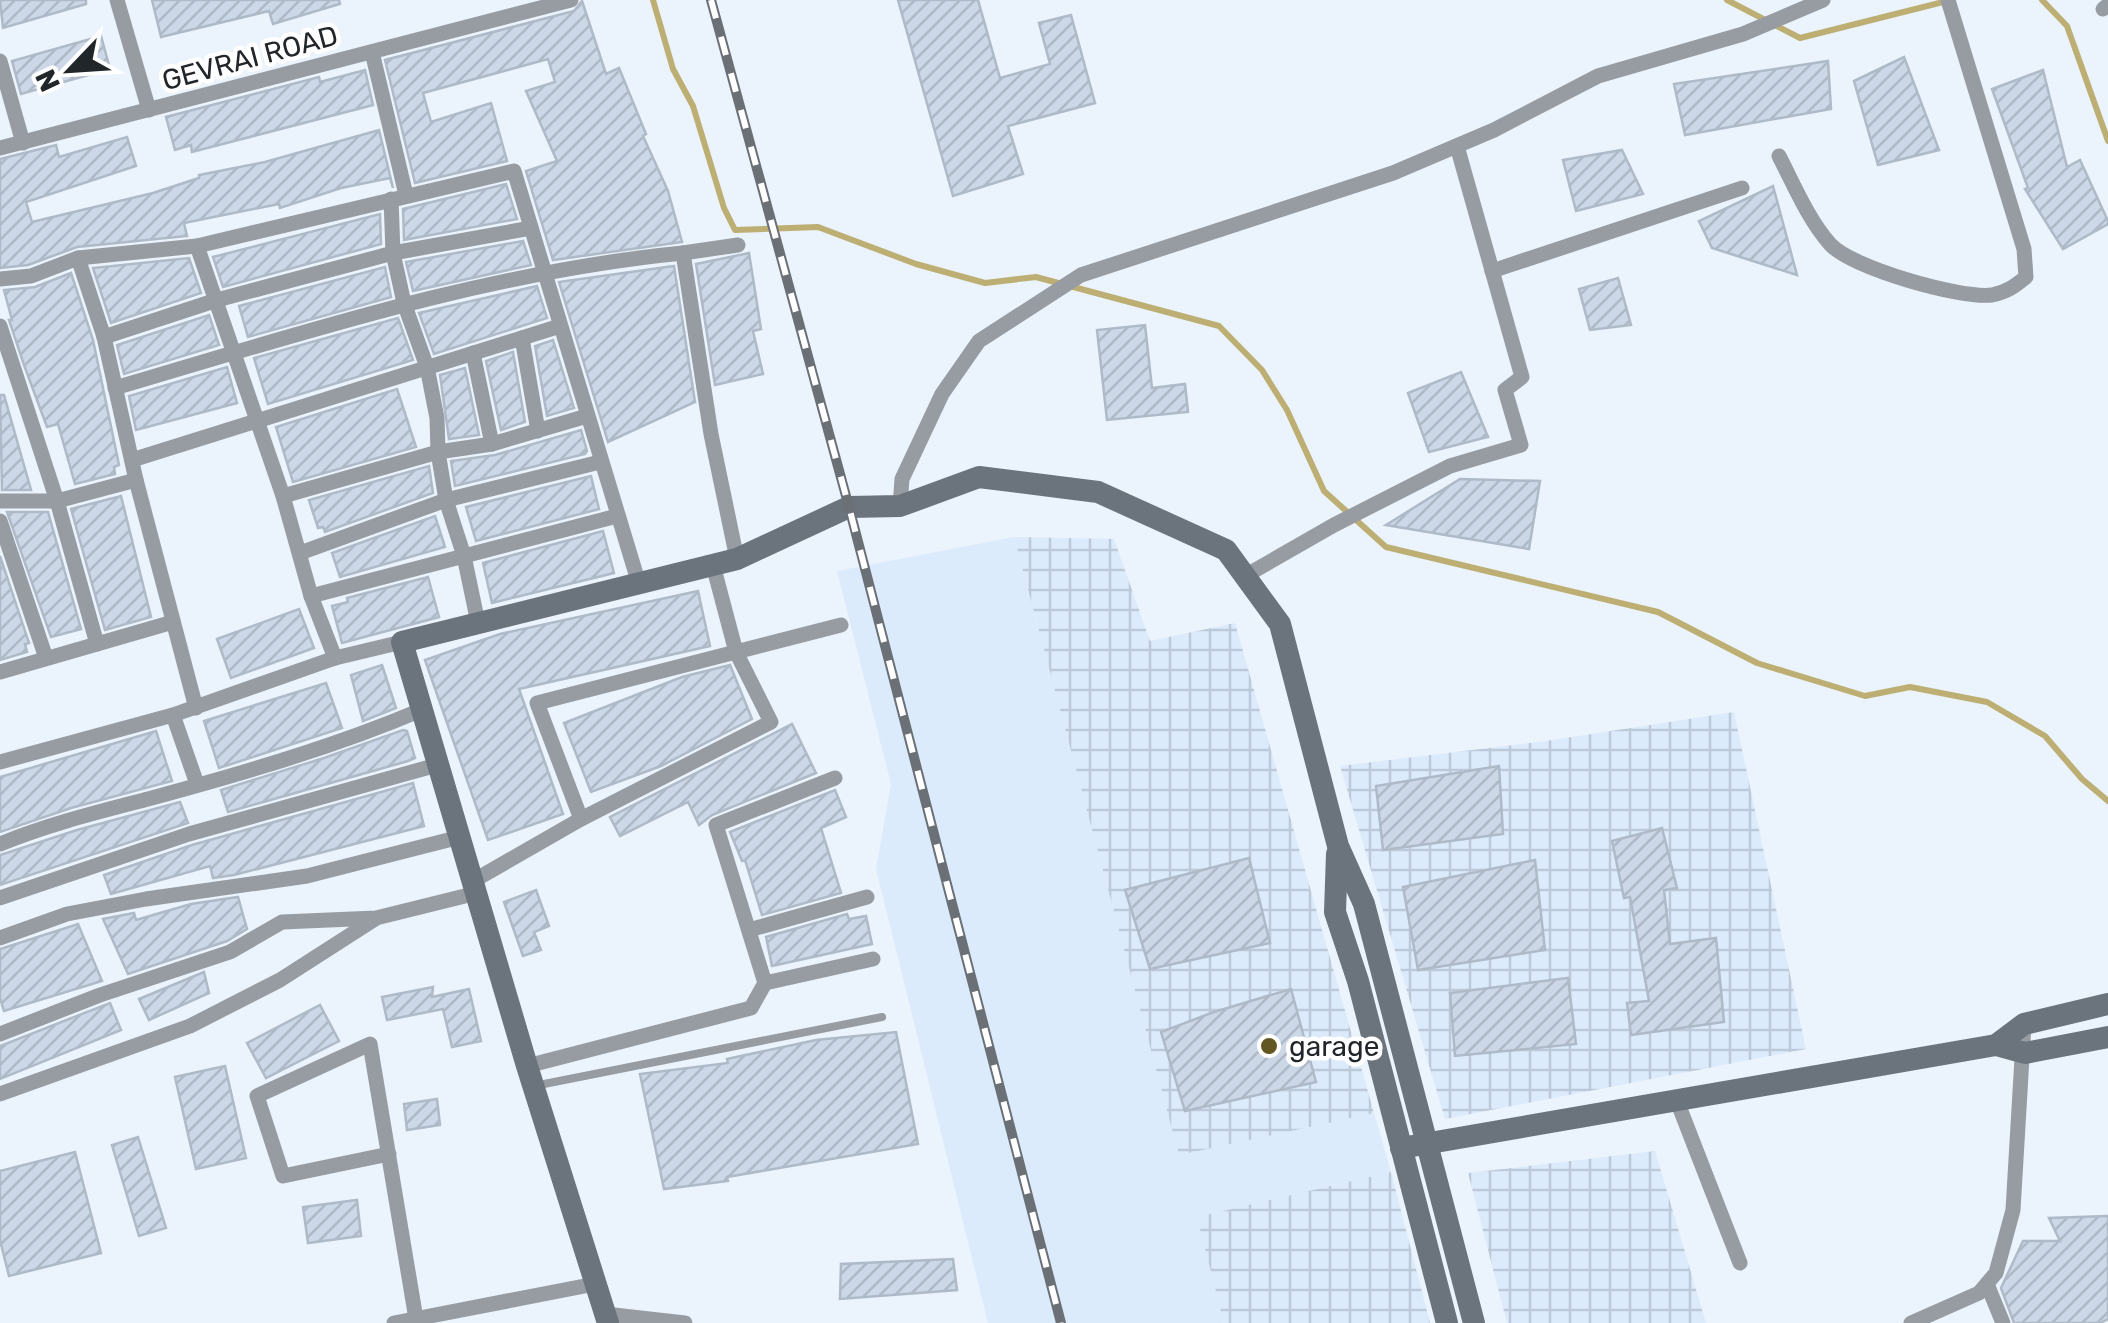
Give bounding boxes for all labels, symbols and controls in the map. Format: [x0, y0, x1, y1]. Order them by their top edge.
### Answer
street label: GEVRAI ROAD [158, 19, 342, 97]
north arrow [20, 20, 120, 120]
text: N [29, 64, 67, 96]
place label: garage [1289, 1030, 1379, 1063]
marker: garage [1258, 1035, 1280, 1057]

